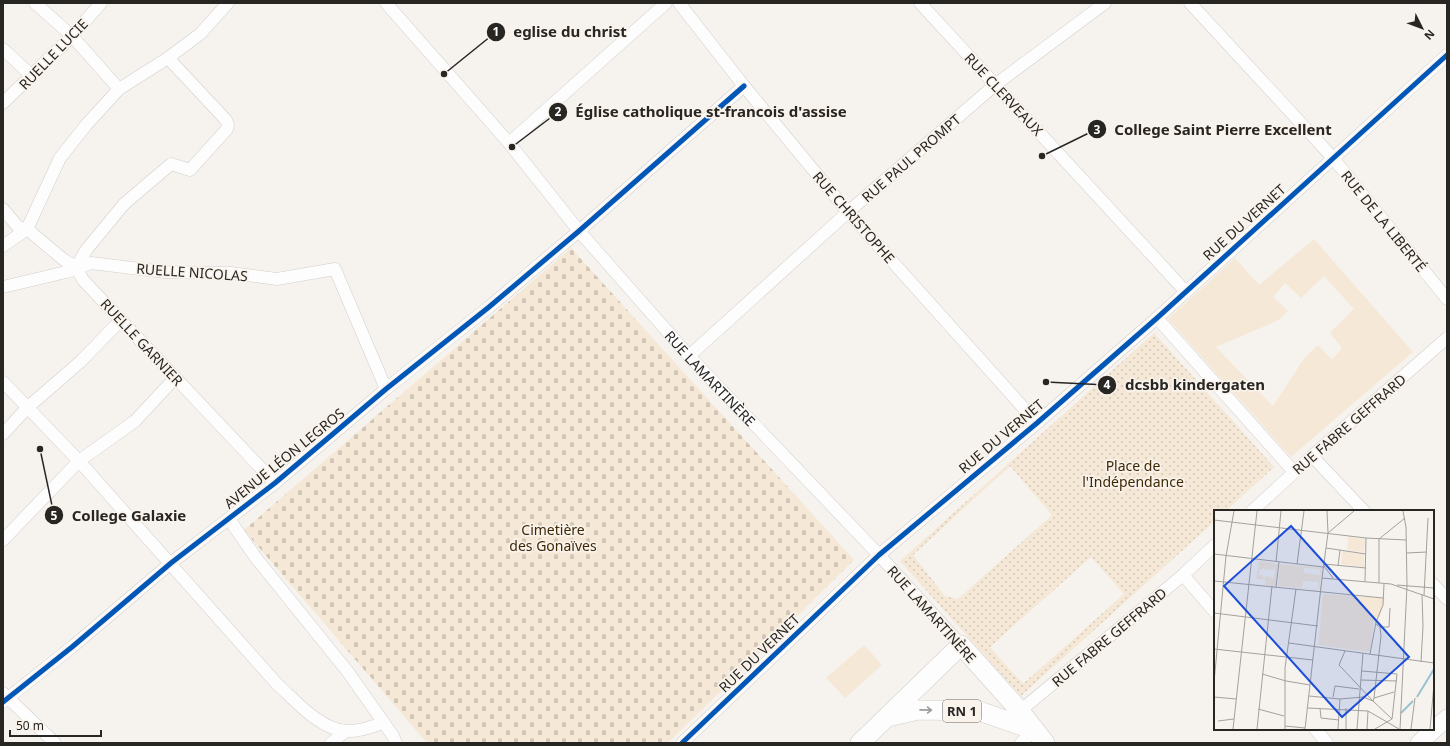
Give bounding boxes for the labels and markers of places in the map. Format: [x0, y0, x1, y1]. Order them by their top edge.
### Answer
callout: eglise du christ [486, 18, 635, 45]
callout: Église catholique st-francois d'assise [548, 98, 855, 125]
callout: College Saint Pierre Excellent [1087, 116, 1340, 143]
callout: dcsbb kindergaten [1097, 371, 1273, 398]
callout: College Galaxie [44, 502, 195, 529]

